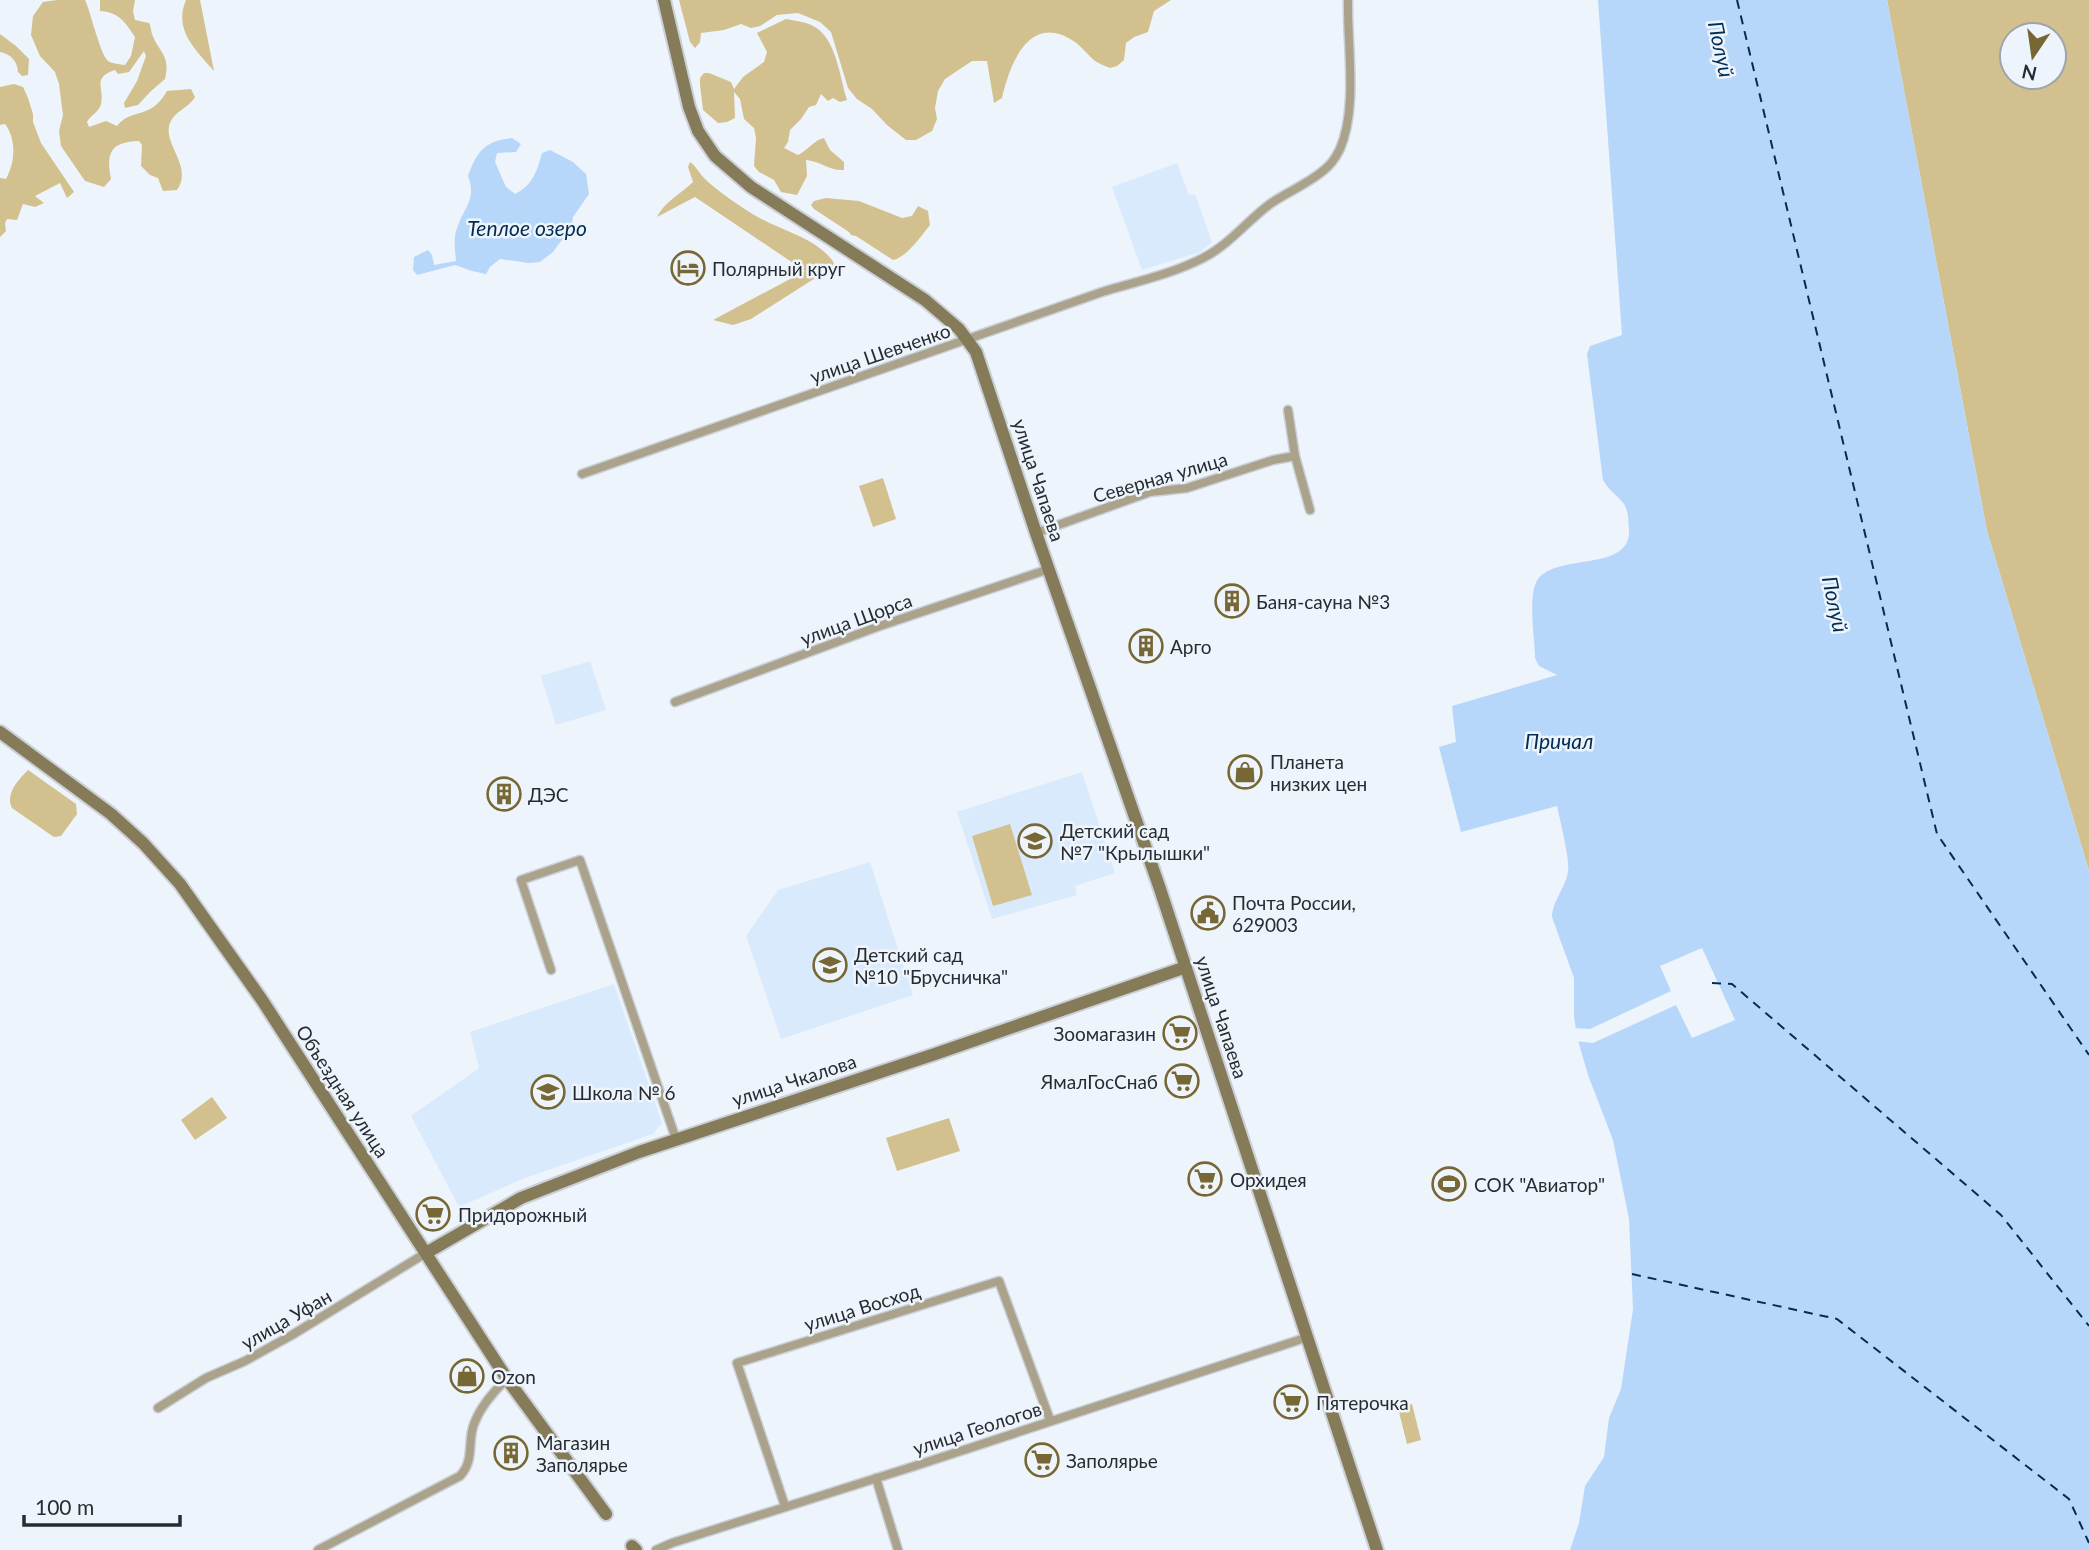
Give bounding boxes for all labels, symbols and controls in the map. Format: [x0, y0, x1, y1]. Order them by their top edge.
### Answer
water label: Полуй [1704, 19, 1740, 79]
north arrow [1998, 21, 2068, 91]
text: N [2019, 60, 2039, 86]
water label: Теплое озеро [467, 215, 587, 240]
hotel icon: Полярный круг [669, 249, 707, 287]
place label: Полярный круг [712, 257, 846, 280]
street label: улица Шевченко [807, 318, 953, 388]
street label: улица Чапаева [1008, 416, 1070, 544]
street label: Северная улица [1090, 447, 1230, 507]
water label: Полуй [1818, 574, 1854, 634]
building icon: Баня-сауна №3 [1213, 582, 1251, 620]
street label: улица Щорса [797, 588, 915, 650]
place label: Баня-сауна №3 [1256, 590, 1390, 613]
building icon: Арго [1127, 627, 1165, 665]
place label: Арго [1170, 635, 1212, 658]
water label: Причал [1525, 728, 1593, 753]
place label: Планета низких цен [1270, 750, 1367, 795]
shop icon: Планета низких цен [1226, 753, 1264, 791]
building icon: ДЭС [485, 775, 523, 813]
place label: ДЭС [528, 783, 569, 806]
place label: Детский сад №7 "Крылышки" [1060, 819, 1210, 864]
school or university icon: Детский сад №7 "Крылышки" [1016, 822, 1054, 860]
place label: Почта России, 629003 [1232, 891, 1356, 936]
public building icon: Почта России, 629003 [1189, 894, 1227, 932]
place label: Детский сад №10 "Брусничка" [854, 943, 1008, 988]
school or university icon: Детский сад №10 "Брусничка" [811, 946, 849, 984]
street label: улица Чапаева [1191, 953, 1253, 1081]
supermarket icon: Зоомагазин [1161, 1014, 1199, 1052]
street label: Объездная улица [292, 1020, 394, 1162]
place label: Зоомагазин [1053, 1022, 1156, 1045]
street label: улица Чкалова [729, 1049, 859, 1111]
supermarket icon: ЯмалГосСнаб [1163, 1062, 1201, 1100]
place label: ЯмалГосСнаб [1040, 1070, 1158, 1093]
school or university icon: Школа № 6 [529, 1073, 567, 1111]
place label: Школа № 6 [572, 1081, 676, 1104]
supermarket icon: Орхидея [1186, 1160, 1224, 1198]
sports icon: СОК "Авиатор" [1430, 1165, 1468, 1203]
place label: Орхидея [1230, 1168, 1307, 1191]
place label: СОК "Авиатор" [1474, 1173, 1605, 1196]
supermarket icon: Придорожный [414, 1195, 452, 1233]
place label: Придорожный [458, 1203, 587, 1226]
street label: улица Восход [801, 1278, 923, 1336]
street label: улица Уфан [237, 1284, 335, 1354]
shop icon: Ozon [448, 1357, 486, 1395]
place label: Ozon [491, 1365, 536, 1388]
supermarket icon: Пятерочка [1272, 1383, 1310, 1421]
place label: Пятерочка [1316, 1391, 1409, 1414]
street label: улица Геологов [910, 1396, 1044, 1460]
place label: Магазин Заполярье [536, 1431, 628, 1476]
building icon: Магазин Заполярье [492, 1434, 530, 1472]
supermarket icon: Заполярье [1023, 1441, 1061, 1479]
place label: Заполярье [1066, 1449, 1158, 1472]
scale bar [24, 1484, 180, 1528]
text: 100 m [35, 1494, 94, 1519]

